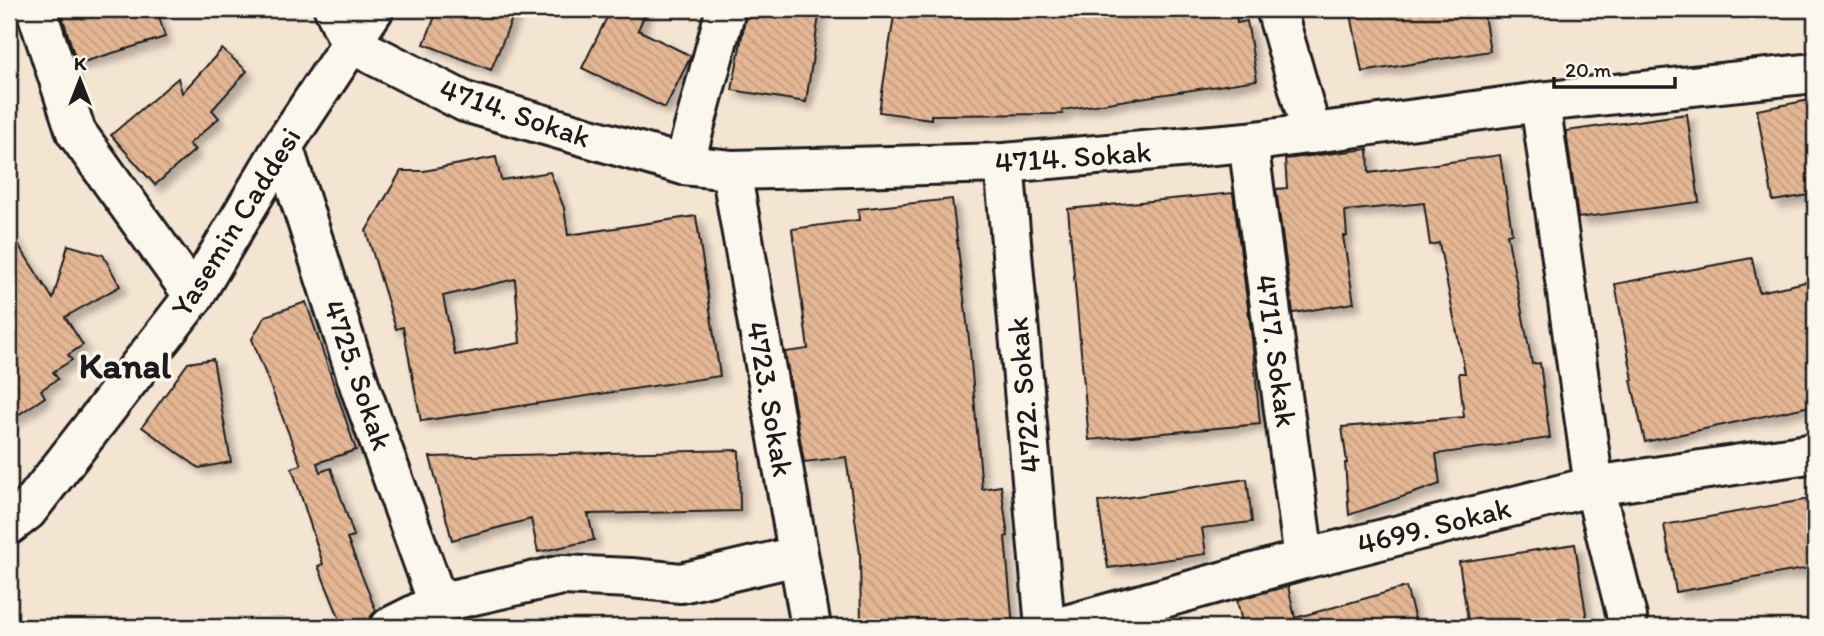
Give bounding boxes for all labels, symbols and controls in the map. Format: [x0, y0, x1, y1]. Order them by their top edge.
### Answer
north arrow [46, 46, 116, 116]
scale bar [1554, 46, 1675, 90]
text: K [74, 52, 87, 75]
text: 20 m [1565, 57, 1612, 82]
street label: 4714. Sokak [435, 70, 595, 156]
street label: Yasemin Caddesi [162, 120, 309, 323]
street label: 4714. Sokak [993, 133, 1152, 180]
street label: 4717. Sokak [1247, 272, 1306, 430]
street label: 4725. Sokak [316, 295, 401, 455]
street label: 4722. Sokak [998, 316, 1049, 475]
street label: 4723. Sokak [739, 318, 802, 479]
district label: Kanal [79, 343, 172, 387]
street label: 4699. Sokak [1353, 489, 1515, 562]

